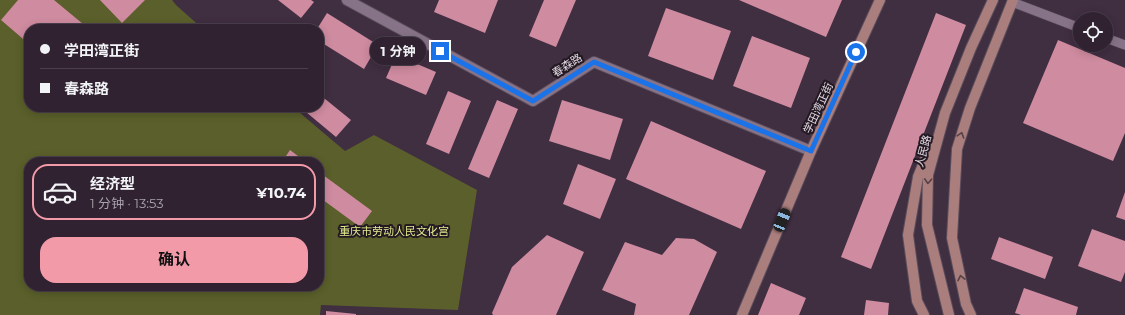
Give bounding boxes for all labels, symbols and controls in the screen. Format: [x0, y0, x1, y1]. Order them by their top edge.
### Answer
map controls [1073, 12, 1113, 52]
button: locate [1073, 12, 1113, 52]
callout: 1 分钟 [370, 37, 426, 65]
text: 学田湾正街 [64, 41, 139, 60]
route end [431, 42, 449, 60]
text: 1 分钟 [381, 43, 415, 59]
route start [847, 43, 865, 61]
street label: 春森路 [549, 50, 585, 80]
text: 春森路 [64, 79, 109, 98]
street label: 学田湾正街 [800, 80, 836, 136]
one-way arrow [956, 132, 965, 139]
street label: 人民路 [912, 133, 934, 169]
icon: car [42, 174, 78, 210]
text: 经济型 [90, 174, 135, 193]
one-way arrow [924, 178, 933, 184]
text: ¥10.74 [256, 183, 306, 202]
text: 1 分钟 · 13:53 [90, 195, 164, 211]
car [772, 207, 792, 233]
park label: 重庆市劳动人民文化宫 [339, 224, 449, 238]
button: 确认 [40, 237, 308, 283]
one-way arrow [957, 275, 965, 281]

